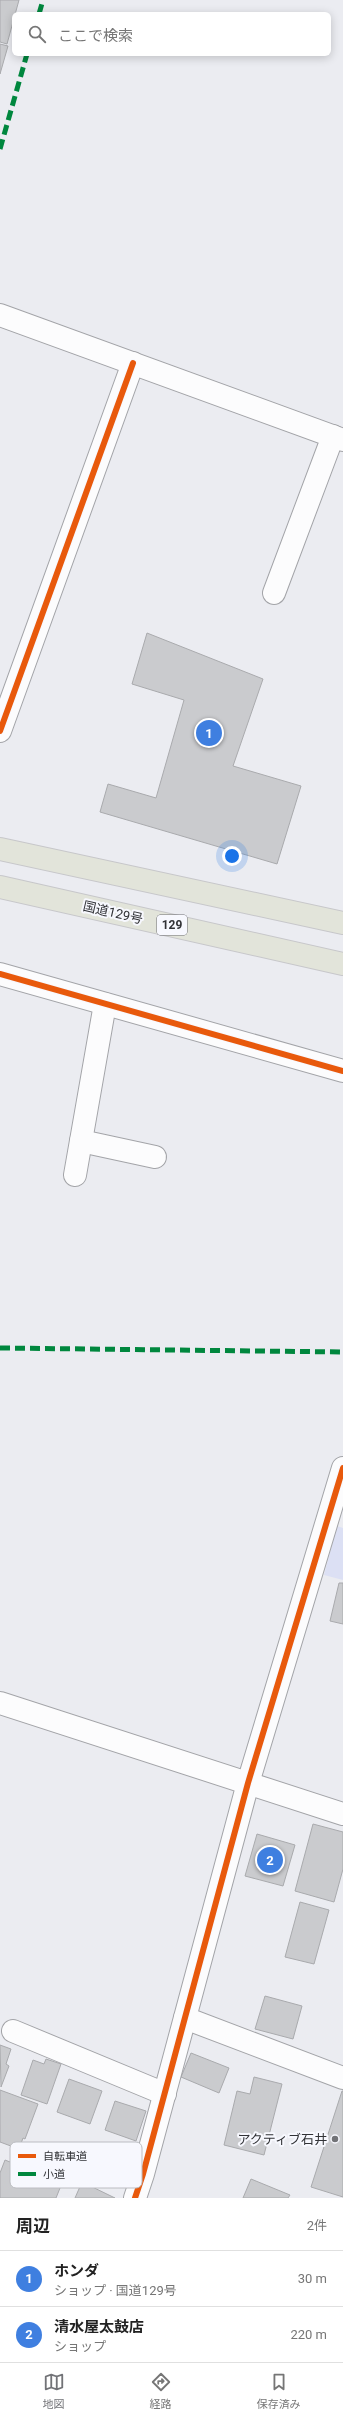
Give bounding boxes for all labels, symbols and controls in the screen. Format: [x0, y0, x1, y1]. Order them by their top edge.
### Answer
search box [12, 12, 331, 56]
icon: search [26, 23, 48, 45]
text: ここで検索 [58, 27, 133, 45]
pin: 1 [196, 718, 222, 748]
your location [222, 846, 242, 866]
street label: 国道129号 [82, 898, 144, 927]
road number: 129 [157, 915, 187, 935]
pin: 2 [257, 1845, 283, 1875]
place label: アクティブ石井 [237, 2132, 327, 2147]
marker: アクティブ石井 [330, 2134, 340, 2144]
legend [10, 2142, 142, 2188]
text: 自転車道 [43, 2150, 87, 2163]
text: 小道 [43, 2168, 65, 2181]
text: 周辺 [16, 2216, 50, 2236]
text: 2件 [307, 2218, 327, 2233]
text: ホンダ [54, 2262, 99, 2280]
text: 1 [25, 2271, 33, 2286]
text: 30 m [298, 2271, 327, 2286]
text: ショップ · 国道129号 [54, 2283, 177, 2298]
text: 清水屋太鼓店 [54, 2318, 144, 2336]
text: 2 [25, 2327, 33, 2342]
text: 220 m [290, 2327, 327, 2342]
text: ショップ [54, 2339, 106, 2354]
tab: 地図 [43, 2371, 65, 2411]
tab: 経路 [150, 2371, 172, 2411]
tab: 保存済み [257, 2371, 301, 2411]

